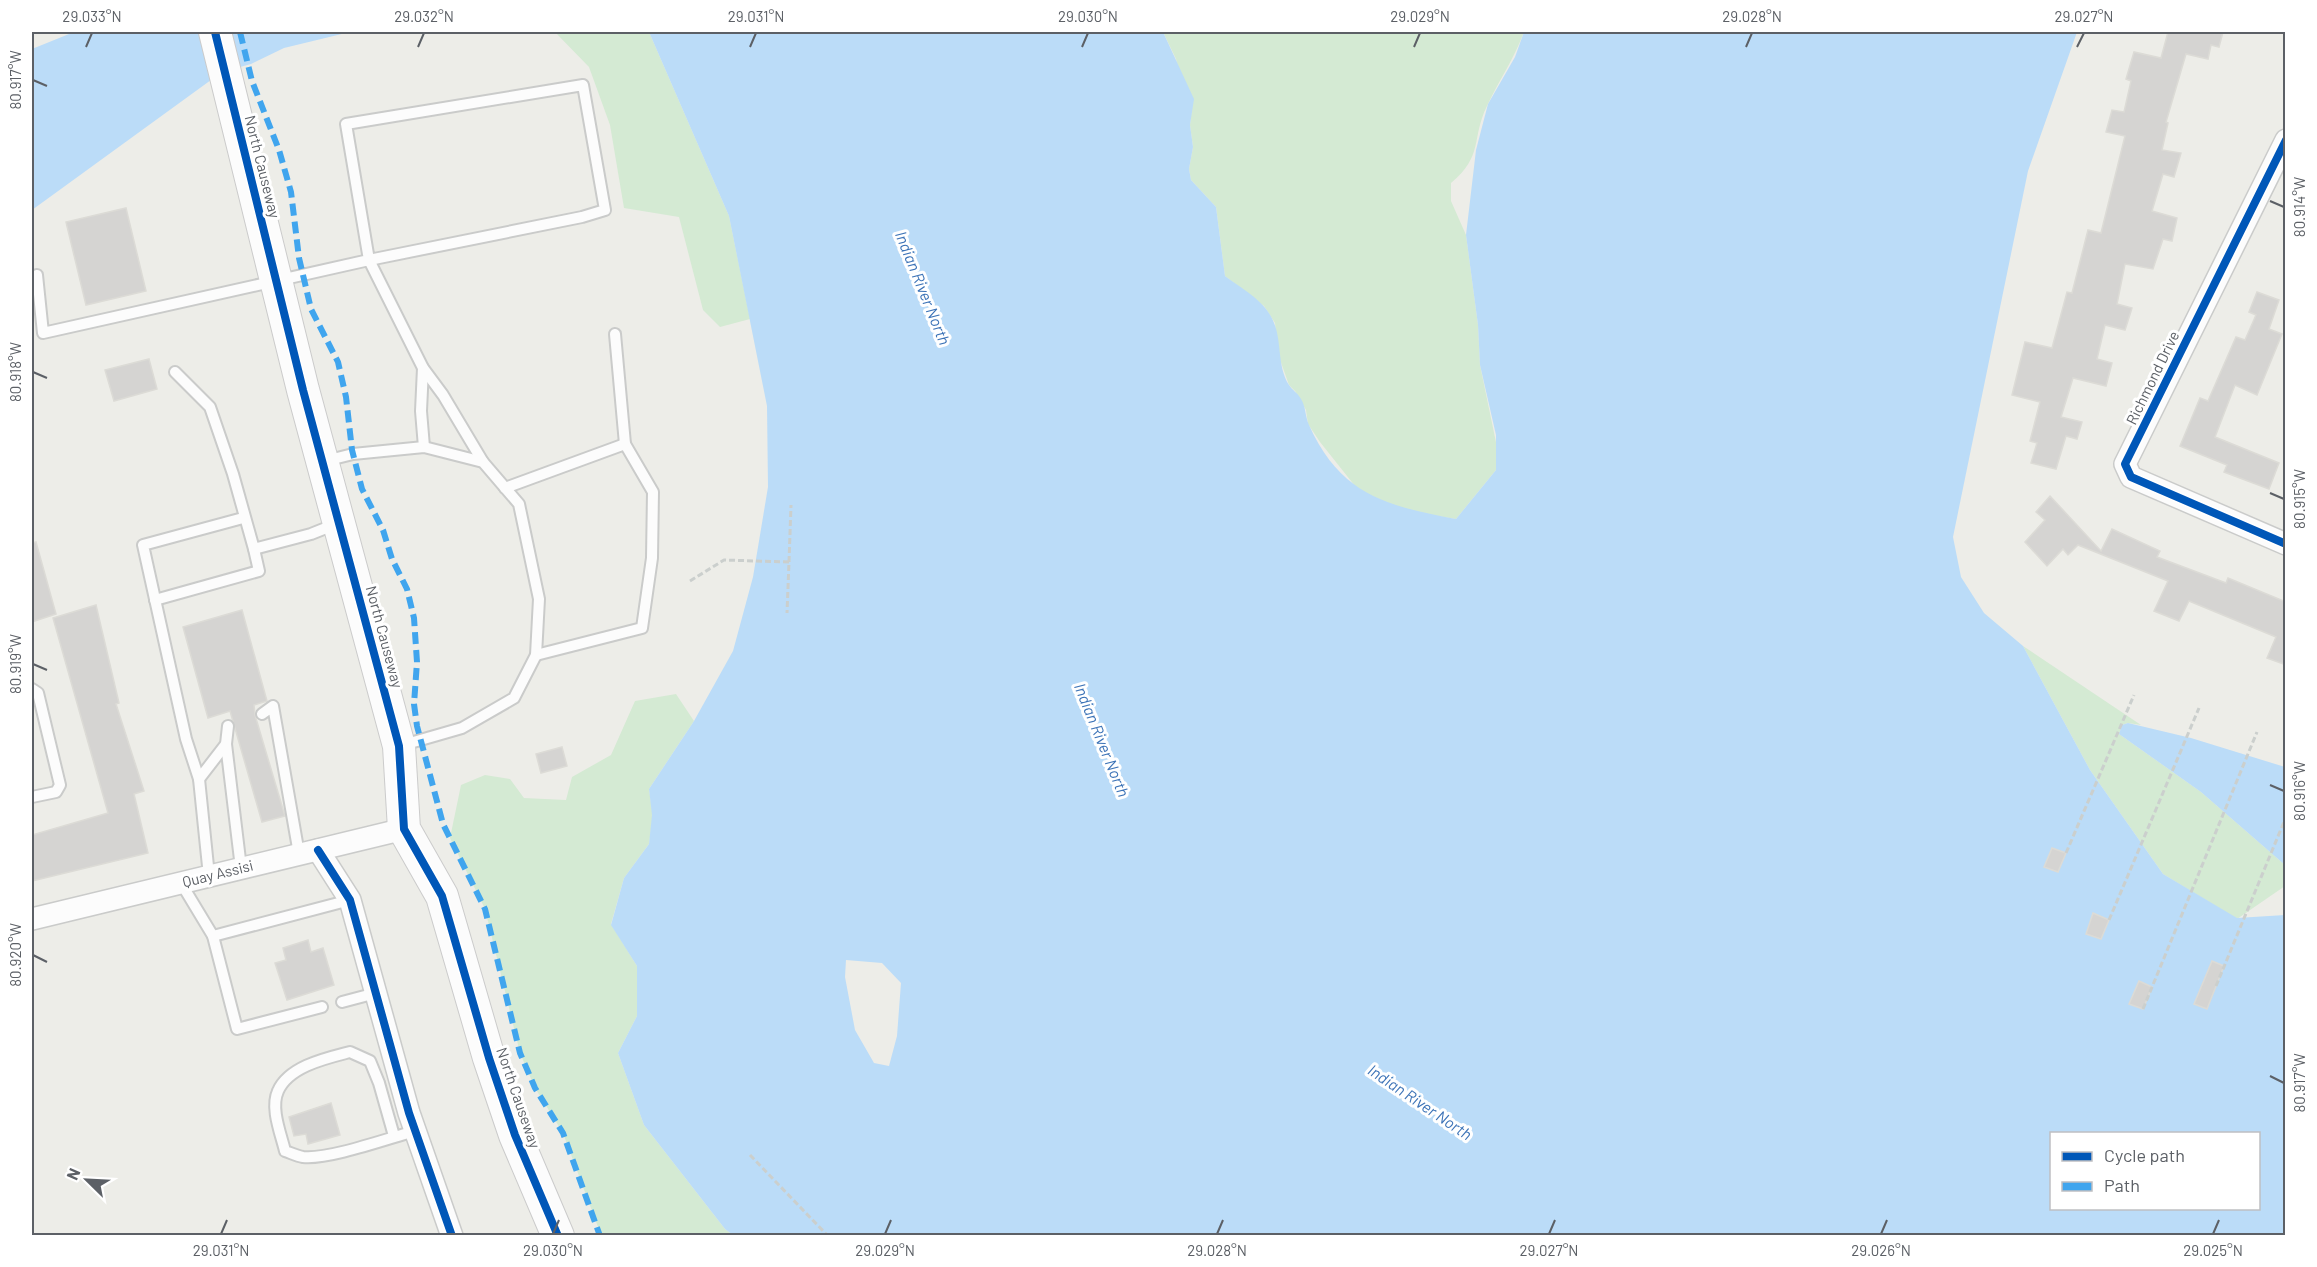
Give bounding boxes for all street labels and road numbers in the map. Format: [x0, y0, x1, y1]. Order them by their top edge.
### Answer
street label: North Causeway [241, 113, 284, 220]
street label: Richmond Drive [2122, 328, 2183, 427]
street label: North Causeway [363, 584, 407, 690]
street label: Quay Assisi [180, 856, 255, 891]
street label: North Causeway [493, 1045, 545, 1151]

